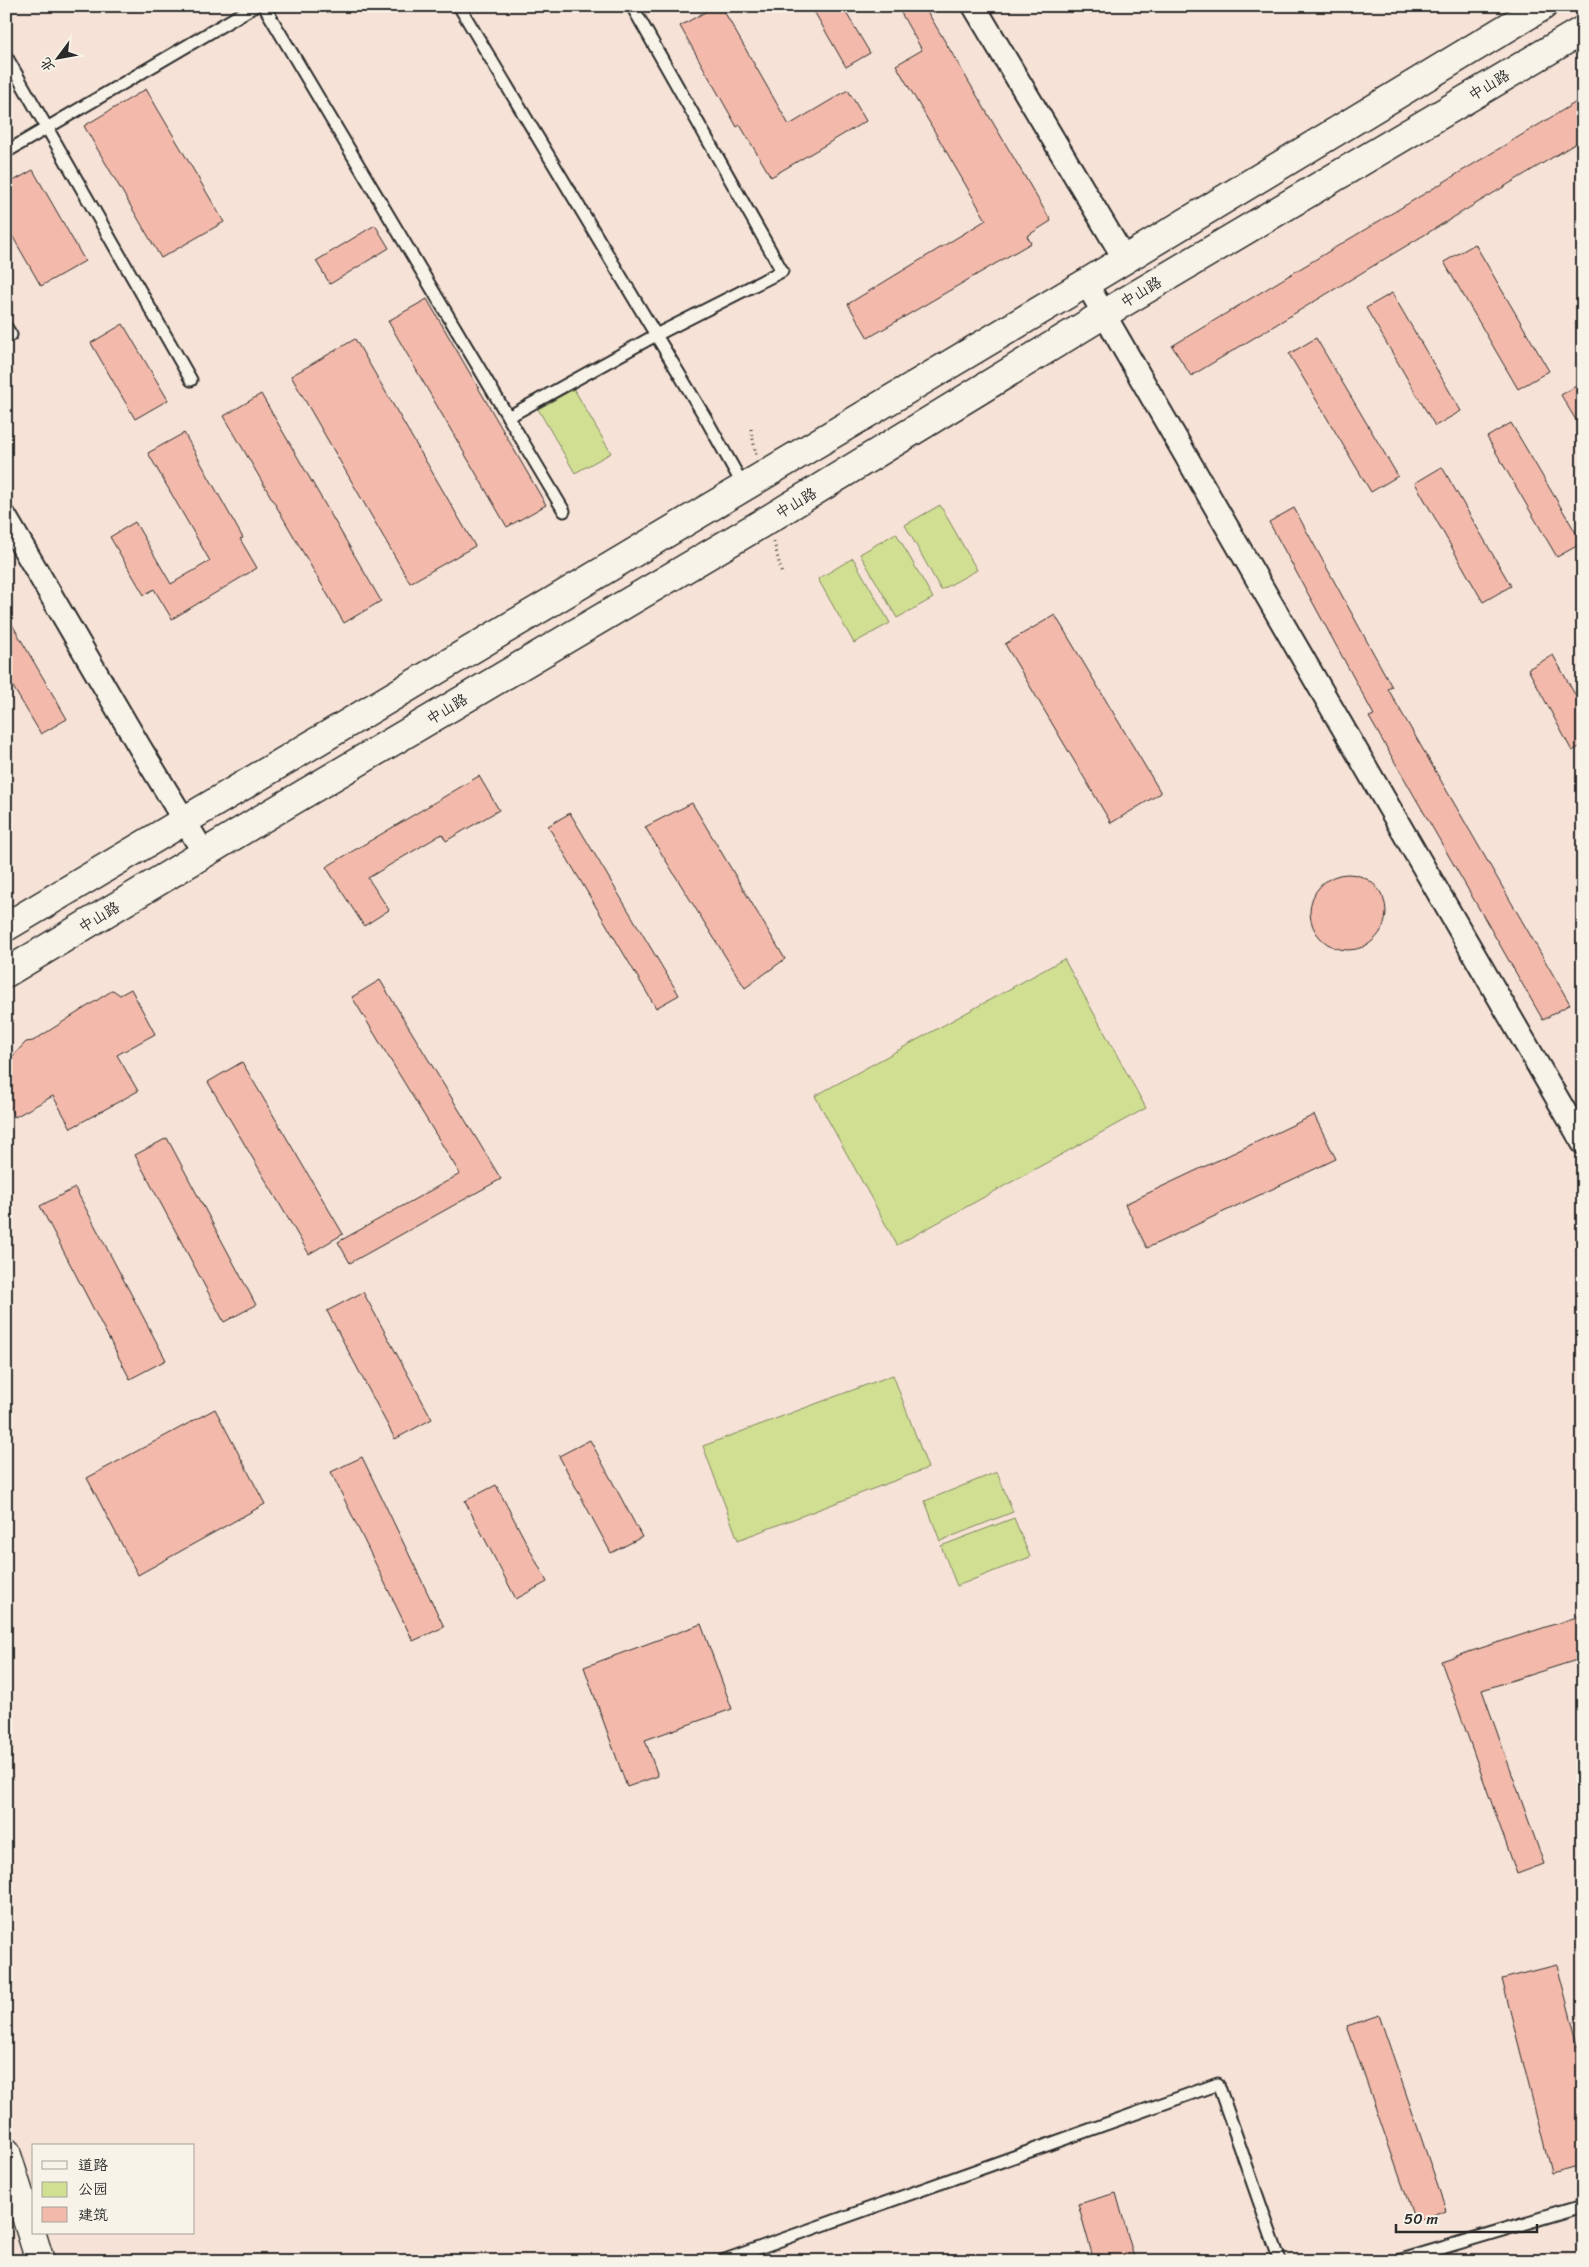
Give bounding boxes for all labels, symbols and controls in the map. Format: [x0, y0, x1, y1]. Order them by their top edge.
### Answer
north arrow [32, 32, 82, 82]
text: 北 [33, 52, 62, 77]
street label: 中山路 [1463, 62, 1515, 108]
street label: 中山路 [1115, 269, 1167, 315]
street label: 中山路 [770, 480, 822, 526]
street label: 中山路 [421, 686, 473, 732]
street label: 中山路 [73, 894, 125, 940]
legend [32, 2144, 195, 2234]
text: 道路 [78, 2152, 108, 2178]
text: 公园 [78, 2176, 108, 2202]
text: 建筑 [78, 2202, 108, 2228]
scale bar [1396, 2202, 1538, 2234]
text: 50 m [1404, 2206, 1439, 2232]

